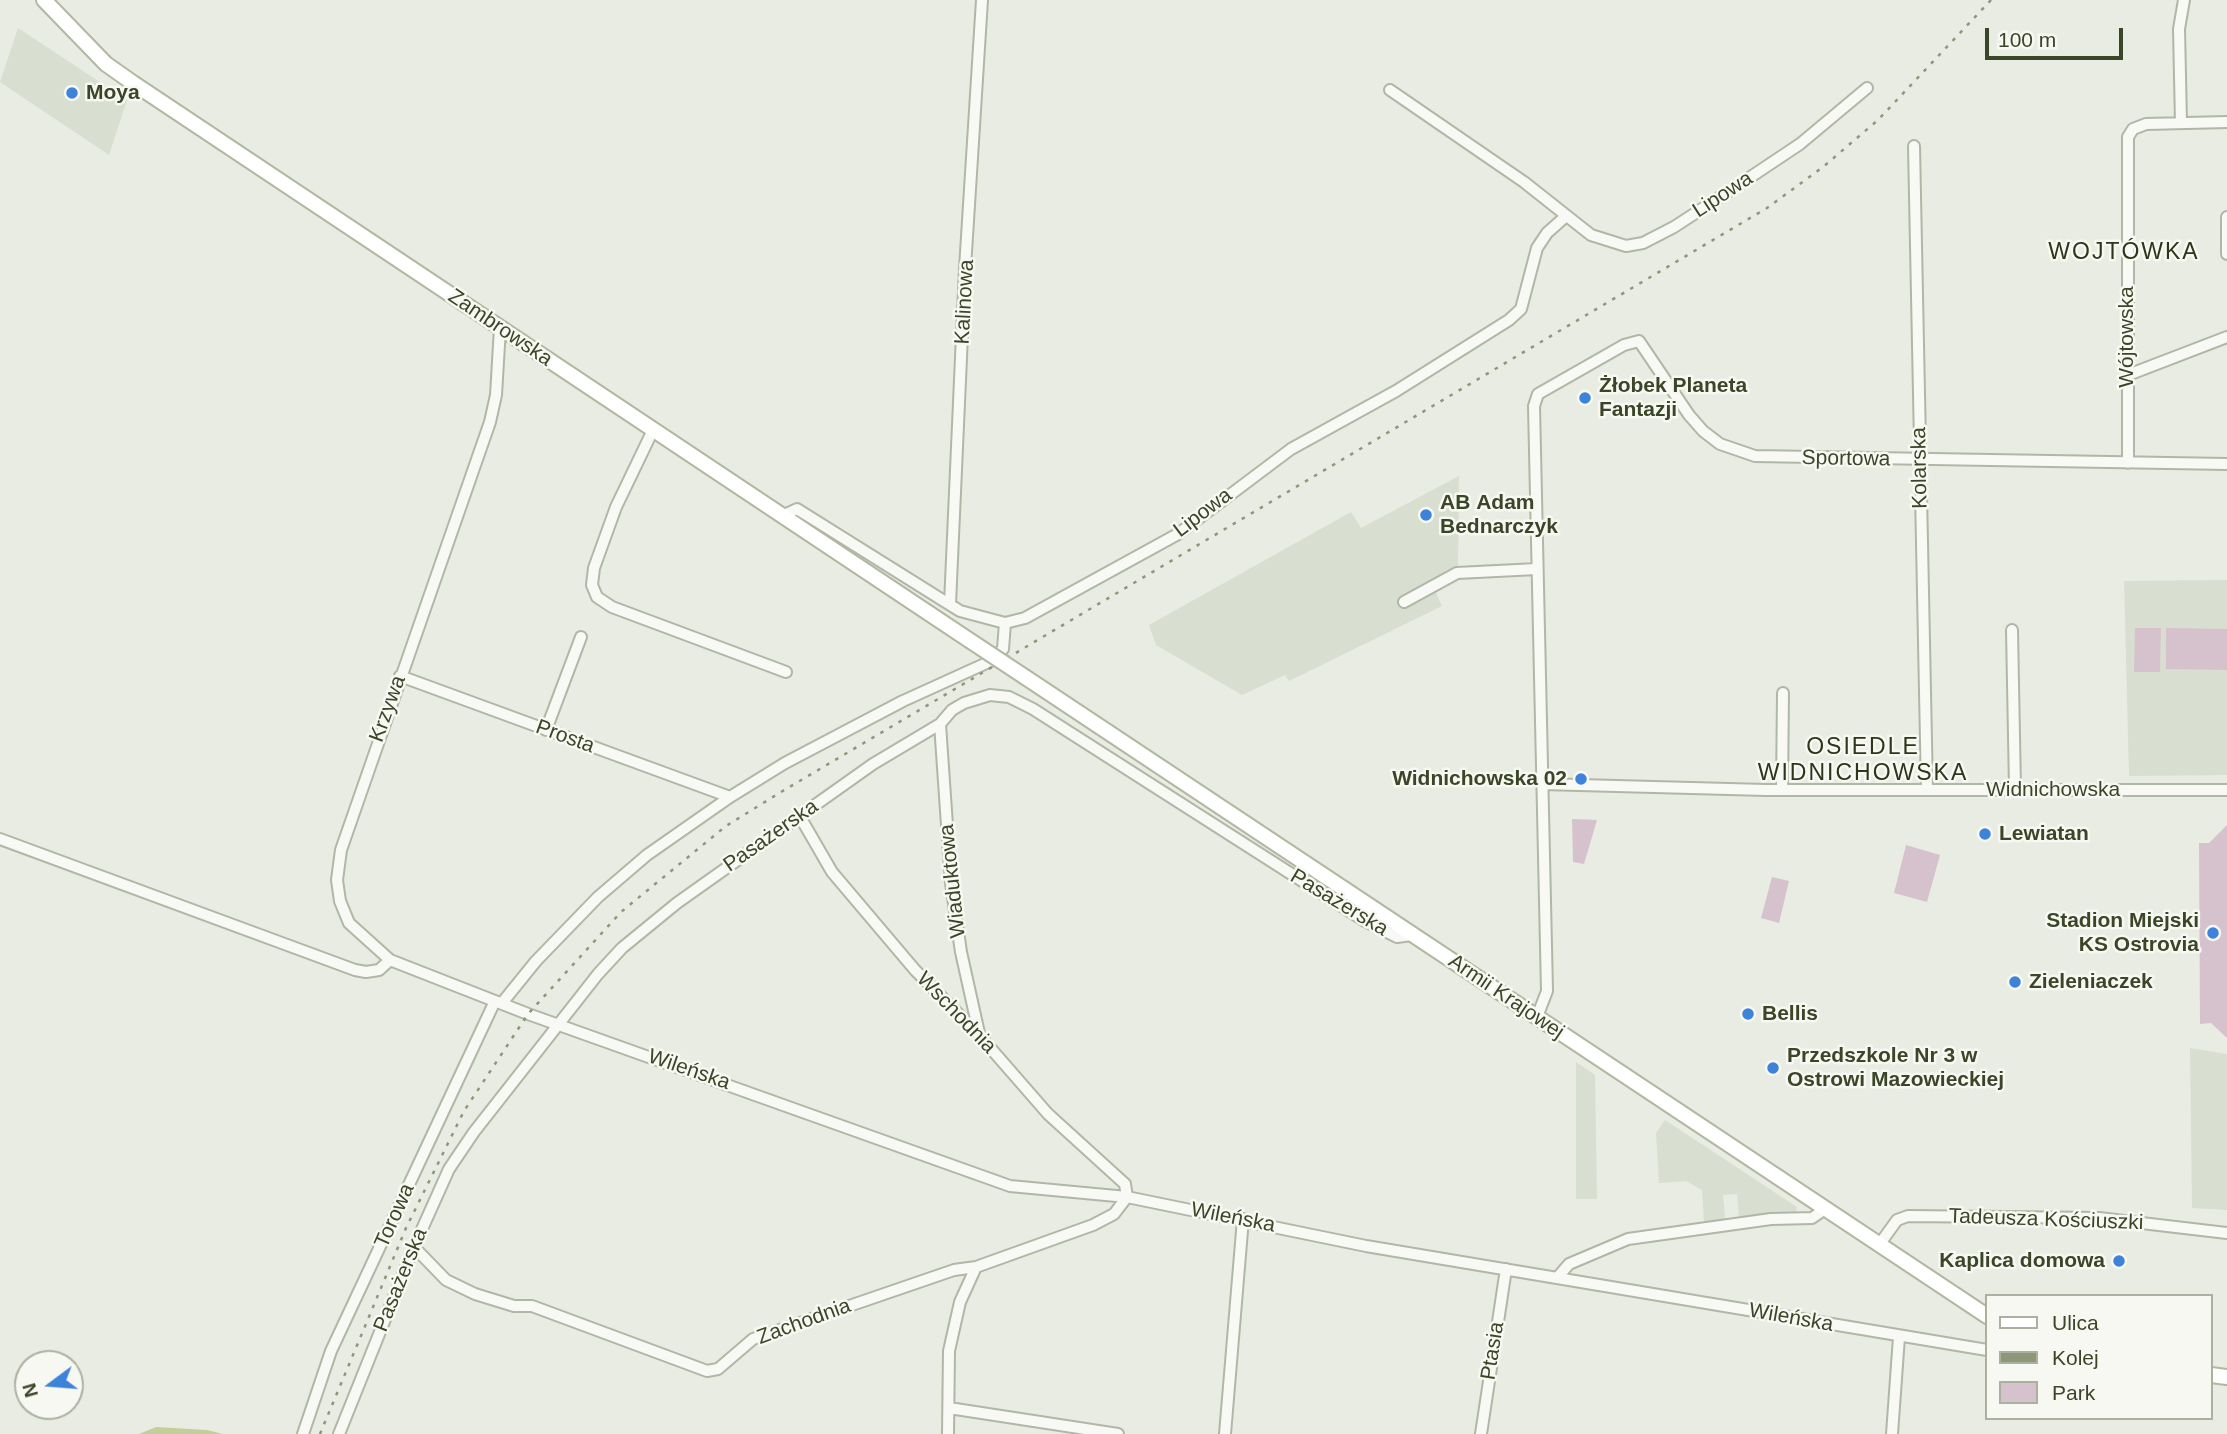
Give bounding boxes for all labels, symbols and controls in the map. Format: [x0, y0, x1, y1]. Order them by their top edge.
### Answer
scale bar [1989, 14, 2127, 58]
text: 100 m [1998, 28, 2056, 51]
place label: Moya [86, 80, 140, 106]
marker: Moya [64, 85, 80, 101]
street label: Lipowa [1688, 166, 1758, 224]
district label: WOJTÓWKA [2049, 239, 2199, 267]
street label: Kalinowa [950, 259, 980, 345]
street label: Zambrowska [443, 284, 557, 372]
street label: Wójtowska [2114, 286, 2140, 388]
place label: Żłobek Planeta Fantazji [1599, 373, 1747, 423]
marker: Żłobek Planeta Fantazji [1577, 390, 1593, 406]
street label: Kolarska [1907, 427, 1933, 509]
street label: Sportowa [1801, 446, 1891, 472]
street label: Lipowa [1169, 483, 1237, 543]
place label: AB Adam Bednarczyk [1440, 490, 1558, 540]
marker: AB Adam Bednarczyk [1418, 507, 1434, 523]
street label: Krzywa [364, 672, 412, 746]
street label: Prosta [532, 715, 598, 759]
district label: OSIEDLE WIDNICHOWSKA [1759, 734, 1967, 788]
place label: Widnichowska 02 [1392, 766, 1567, 792]
marker: Widnichowska 02 [1573, 771, 1589, 787]
street label: Widnichowska [1986, 777, 2120, 803]
street label: Pasażerska [719, 794, 823, 878]
place label: Lewiatan [1999, 821, 2089, 847]
street label: Wiaduktowa [934, 823, 972, 939]
marker: Lewiatan [1977, 826, 1993, 842]
street label: Pasażerska [1285, 864, 1393, 942]
place label: Stadion Miejski KS Ostrovia [2046, 908, 2199, 958]
marker: Stadion Miejski KS Ostrovia [2205, 925, 2221, 941]
street label: Armii Krajowej [1443, 949, 1569, 1045]
street label: Wschodnia [911, 967, 1001, 1059]
place label: Zieleniaczek [2029, 969, 2153, 995]
marker: Zieleniaczek [2007, 974, 2023, 990]
place label: Bellis [1762, 1001, 1818, 1027]
marker: Bellis [1740, 1006, 1756, 1022]
place label: Przedszkole Nr 3 w Ostrowi Mazowieckiej [1787, 1043, 2004, 1093]
street label: Wileńska [645, 1044, 733, 1096]
marker: Przedszkole Nr 3 w Ostrowi Mazowieckiej [1765, 1060, 1781, 1076]
street label: Torowa [370, 1180, 420, 1252]
street label: Wileńska [1189, 1198, 1277, 1238]
street label: Tadeusza Kościuszki [1948, 1204, 2144, 1236]
street label: Pasażerska [369, 1224, 433, 1336]
place label: Kaplica domowa [1939, 1248, 2105, 1274]
marker: Kaplica domowa [2111, 1253, 2127, 1269]
street label: Zachodnia [754, 1293, 854, 1351]
legend [1986, 1294, 2213, 1420]
street label: Wileńska [1747, 1298, 1835, 1338]
text: Ulica [2052, 1311, 2099, 1334]
street label: Ptasia [1476, 1320, 1510, 1382]
text: Kolej [2052, 1346, 2099, 1369]
north arrow [14, 1350, 84, 1420]
text: N [18, 1381, 42, 1400]
text: Park [2052, 1381, 2095, 1404]

